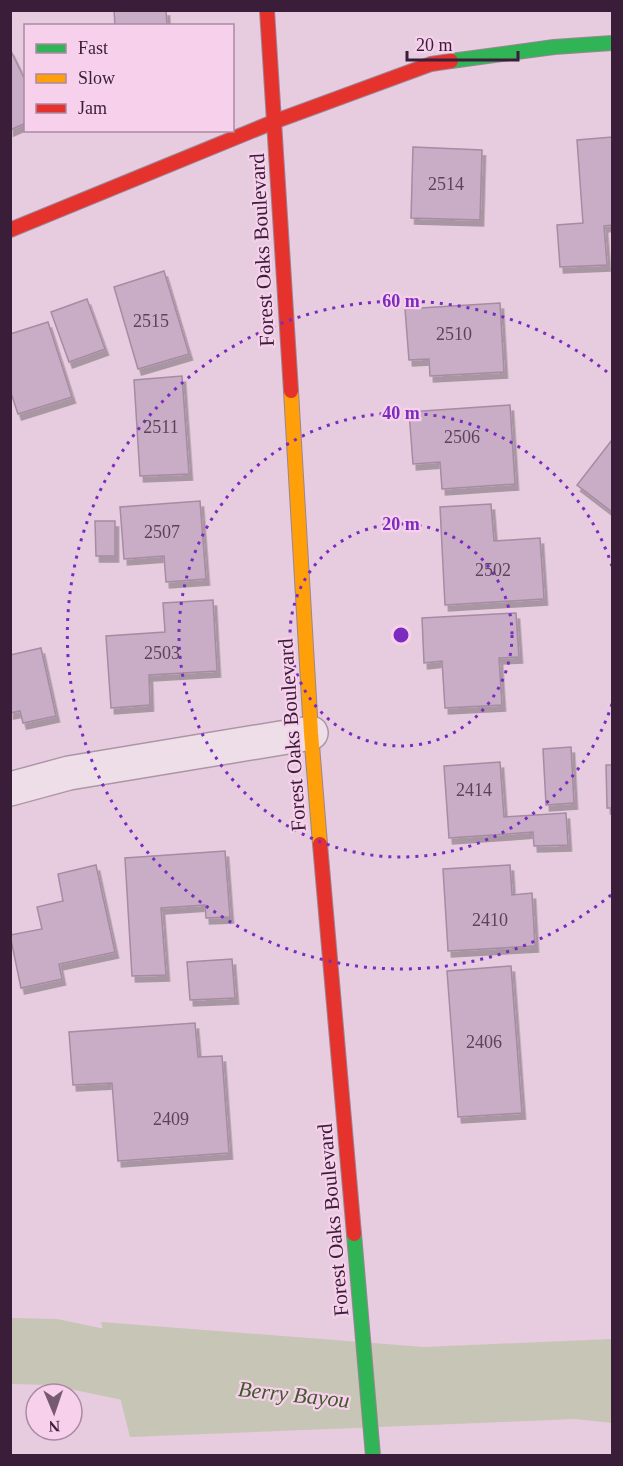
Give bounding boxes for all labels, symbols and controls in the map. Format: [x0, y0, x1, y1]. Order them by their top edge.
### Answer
legend [24, 24, 234, 132]
scale bar [407, 24, 518, 62]
text: 20 m [416, 35, 453, 55]
text: Fast [78, 38, 108, 58]
text: Slow [78, 68, 115, 88]
text: Jam [78, 98, 107, 118]
street label: Forest Oaks Boulevard [245, 152, 279, 347]
house number: 2514 [428, 174, 464, 194]
text: 60 m [382, 291, 420, 311]
house number: 2515 [133, 311, 169, 331]
house number: 2510 [436, 324, 472, 344]
text: 40 m [382, 403, 420, 423]
house number: 2511 [143, 417, 179, 437]
house number: 2506 [444, 427, 480, 447]
text: 20 m [382, 514, 420, 534]
house number: 2507 [144, 522, 180, 542]
house number: 2502 [475, 560, 511, 580]
centre of rings [391, 625, 411, 645]
street label: Forest Oaks Boulevard [273, 637, 311, 832]
house number: 2503 [144, 643, 180, 663]
house number: 2414 [456, 780, 492, 800]
house number: 2410 [472, 910, 508, 930]
house number: 2406 [466, 1032, 502, 1052]
house number: 2409 [153, 1109, 189, 1129]
street label: Forest Oaks Boulevard [313, 1122, 353, 1317]
water label: Berry Bayou [237, 1376, 351, 1413]
north arrow [24, 1382, 84, 1442]
text: N [48, 1418, 61, 1435]

